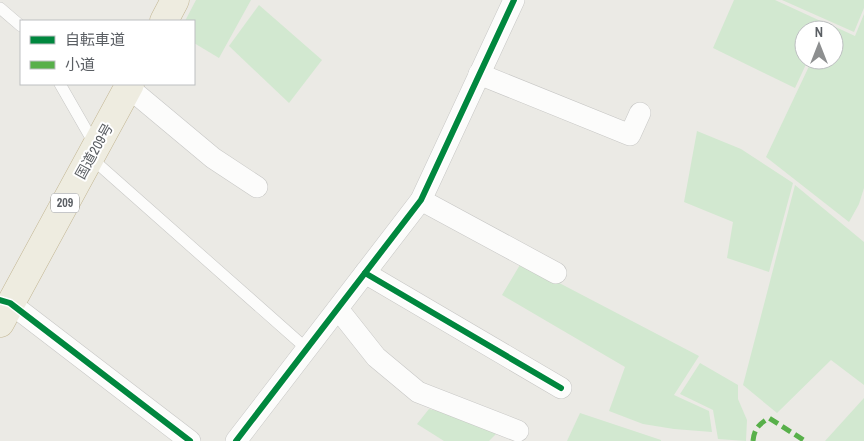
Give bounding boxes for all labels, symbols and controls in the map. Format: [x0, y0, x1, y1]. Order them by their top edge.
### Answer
legend [20, 20, 195, 85]
north arrow [794, 20, 844, 70]
text: N [815, 23, 823, 41]
text: 自転車道 [65, 29, 125, 50]
text: 小道 [65, 54, 95, 75]
street label: 国道209号 [71, 120, 117, 182]
road number: 209 [51, 194, 79, 212]

